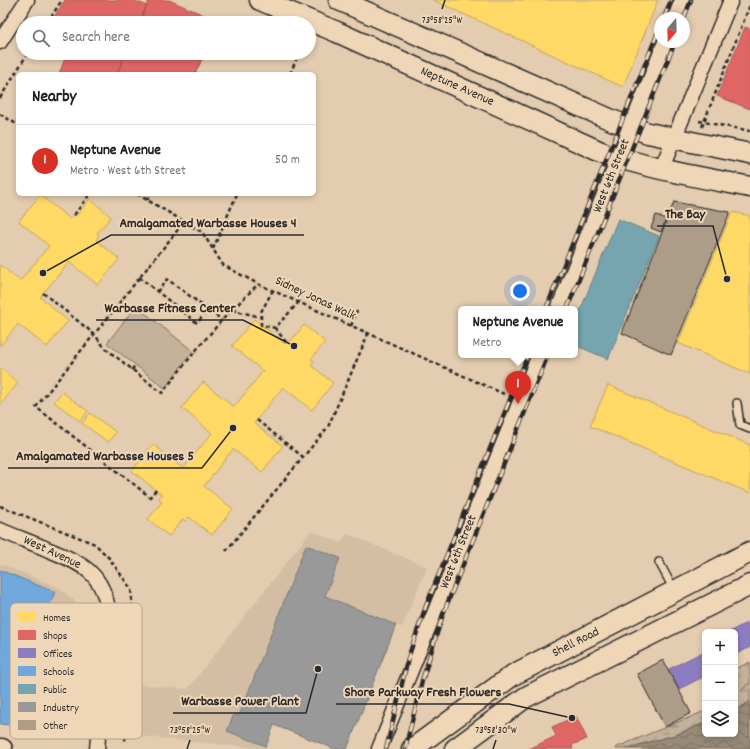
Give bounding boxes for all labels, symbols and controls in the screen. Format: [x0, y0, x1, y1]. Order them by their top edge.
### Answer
north arrow [654, 12, 690, 48]
text: 73°58'25"W [422, 14, 462, 28]
search box [16, 16, 316, 60]
icon: search [30, 27, 52, 49]
text: Search here [62, 27, 130, 49]
street label: Neptune Avenue [417, 62, 497, 112]
text: Nearby [32, 86, 76, 110]
street label: West 6th Street [589, 136, 636, 216]
text: Neptune Avenue [70, 140, 161, 162]
text: 1 [44, 151, 46, 170]
text: 50 m [275, 151, 300, 170]
text: Metro · West 6th Street [70, 162, 186, 181]
callout: The Bay [657, 200, 713, 226]
text: The Bay [665, 205, 706, 225]
callout: Amalgamated Warbasse Houses 4 [111, 209, 304, 235]
text: Amalgamated Warbasse Houses 4 [119, 214, 297, 234]
street label: Sidney Jonas Walk [271, 272, 359, 326]
your location [510, 281, 530, 301]
callout: Warbasse Fitness Center [96, 294, 243, 320]
text: Warbasse Fitness Center [104, 299, 236, 319]
popup [458, 306, 578, 358]
text: Neptune Avenue [473, 312, 563, 334]
text: Metro [473, 334, 501, 353]
pin: 1 [505, 371, 531, 404]
callout: Amalgamated Warbasse Houses 5 [8, 442, 202, 468]
text: Amalgamated Warbasse Houses 5 [16, 447, 194, 467]
street label: West 6th Street [436, 512, 483, 592]
street label: West Avenue [20, 531, 84, 575]
legend [10, 603, 142, 739]
text: Homes [43, 611, 71, 627]
street label: Shell Road [549, 623, 603, 663]
text: Shops [43, 629, 68, 645]
map controls [702, 629, 738, 737]
button: + [702, 629, 738, 665]
text: Offices [43, 647, 73, 663]
text: Schools [43, 665, 75, 681]
button: − [702, 665, 738, 701]
callout: Shore Parkway Fresh Flowers [336, 678, 509, 704]
text: Public [43, 683, 67, 699]
text: Shore Parkway Fresh Flowers [345, 683, 502, 703]
callout: Warbasse Power Plant [173, 687, 306, 713]
text: Warbasse Power Plant [181, 692, 300, 712]
text: Industry [43, 701, 79, 717]
button: layers [702, 701, 738, 737]
text: Other [43, 719, 68, 735]
text: 73°58'25"W [170, 724, 210, 738]
text: 73°58'30"W [475, 724, 517, 738]

